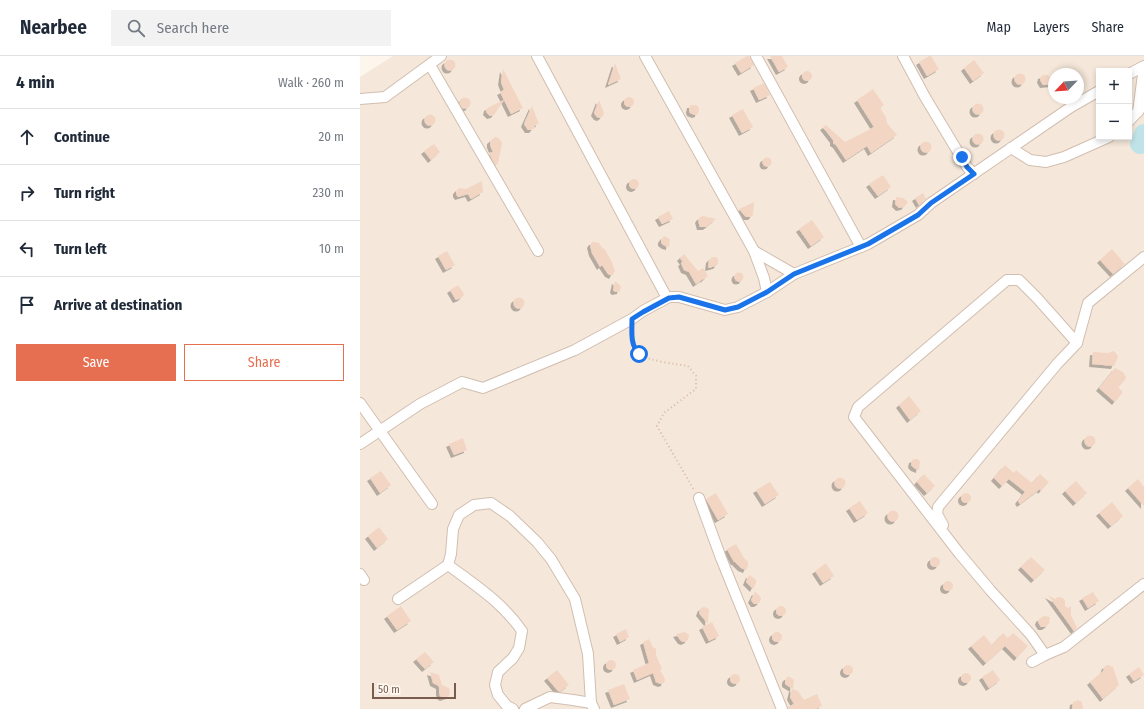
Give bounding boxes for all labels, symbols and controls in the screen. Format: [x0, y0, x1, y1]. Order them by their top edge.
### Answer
search box [111, 10, 391, 46]
text: Nearbee [20, 16, 87, 39]
icon: search [125, 17, 147, 39]
text: Search here [157, 19, 229, 37]
text: Map [987, 19, 1011, 36]
text: Layers [1033, 19, 1069, 36]
text: Share [1091, 19, 1124, 36]
north arrow [1048, 68, 1084, 104]
map controls [1096, 68, 1132, 140]
button: + [1096, 68, 1132, 104]
text: 4 min [16, 72, 55, 93]
text: Walk · 260 m [278, 75, 344, 90]
button: − [1096, 104, 1132, 140]
icon: ahead [16, 126, 38, 148]
text: Continue [54, 128, 110, 146]
text: 20 m [318, 129, 344, 144]
route end [953, 148, 971, 166]
icon: right [16, 182, 38, 204]
text: Turn right [54, 184, 115, 202]
text: 230 m [313, 185, 344, 200]
icon: left [16, 238, 38, 260]
text: Turn left [54, 240, 107, 258]
text: 10 m [319, 241, 344, 256]
icon: arrive [16, 294, 38, 316]
text: Arrive at destination [54, 296, 182, 314]
button: Save [16, 344, 176, 381]
button: Share [184, 344, 344, 381]
route start [630, 345, 648, 363]
scale bar [372, 681, 456, 700]
text: 50 m [378, 683, 400, 696]

